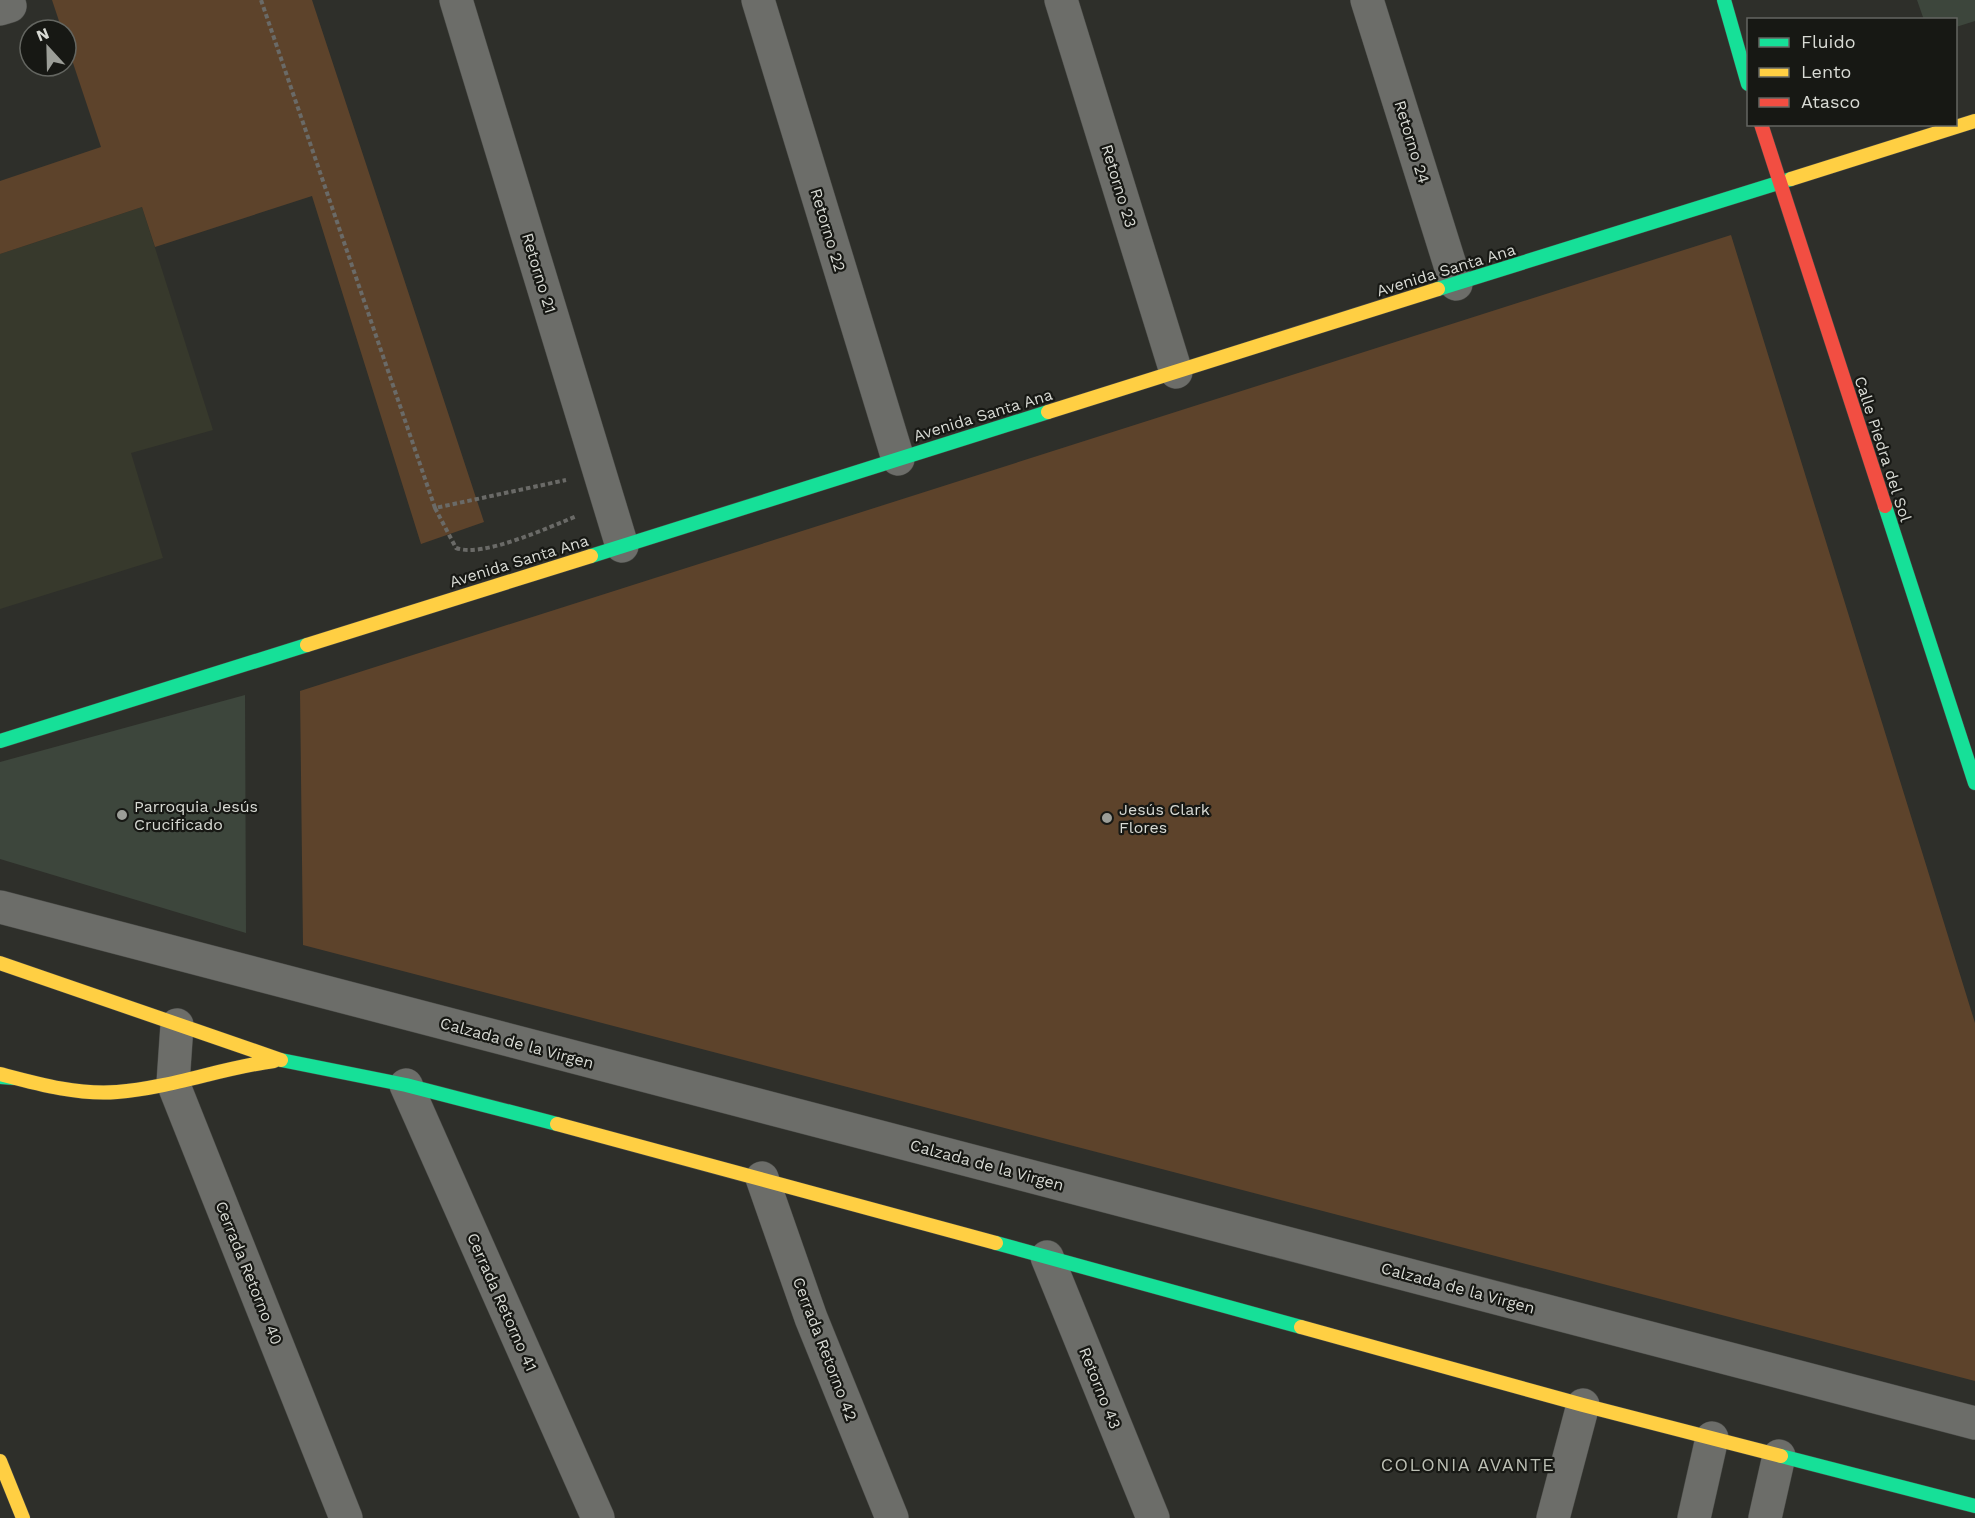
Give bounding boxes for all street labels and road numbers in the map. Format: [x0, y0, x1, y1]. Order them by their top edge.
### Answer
street label: Retorno 24 [1390, 98, 1434, 186]
street label: Retorno 23 [1097, 142, 1141, 230]
street label: Retorno 22 [806, 186, 850, 274]
street label: Retorno 21 [518, 231, 560, 315]
street label: Avenida Santa Ana [1374, 240, 1518, 300]
street label: Calle Piedra del Sol [1850, 374, 1916, 524]
street label: Avenida Santa Ana [911, 385, 1055, 445]
street label: Avenida Santa Ana [447, 531, 591, 591]
street label: Calzada de la Virgen [438, 1013, 596, 1073]
street label: Calzada de la Virgen [908, 1135, 1066, 1195]
street label: Cerrada Retorno 40 [212, 1198, 286, 1348]
street label: Cerrada Retorno 41 [463, 1230, 541, 1374]
street label: Calzada de la Virgen [1379, 1258, 1537, 1318]
street label: Cerrada Retorno 42 [789, 1274, 861, 1424]
street label: Retorno 43 [1075, 1344, 1125, 1432]

